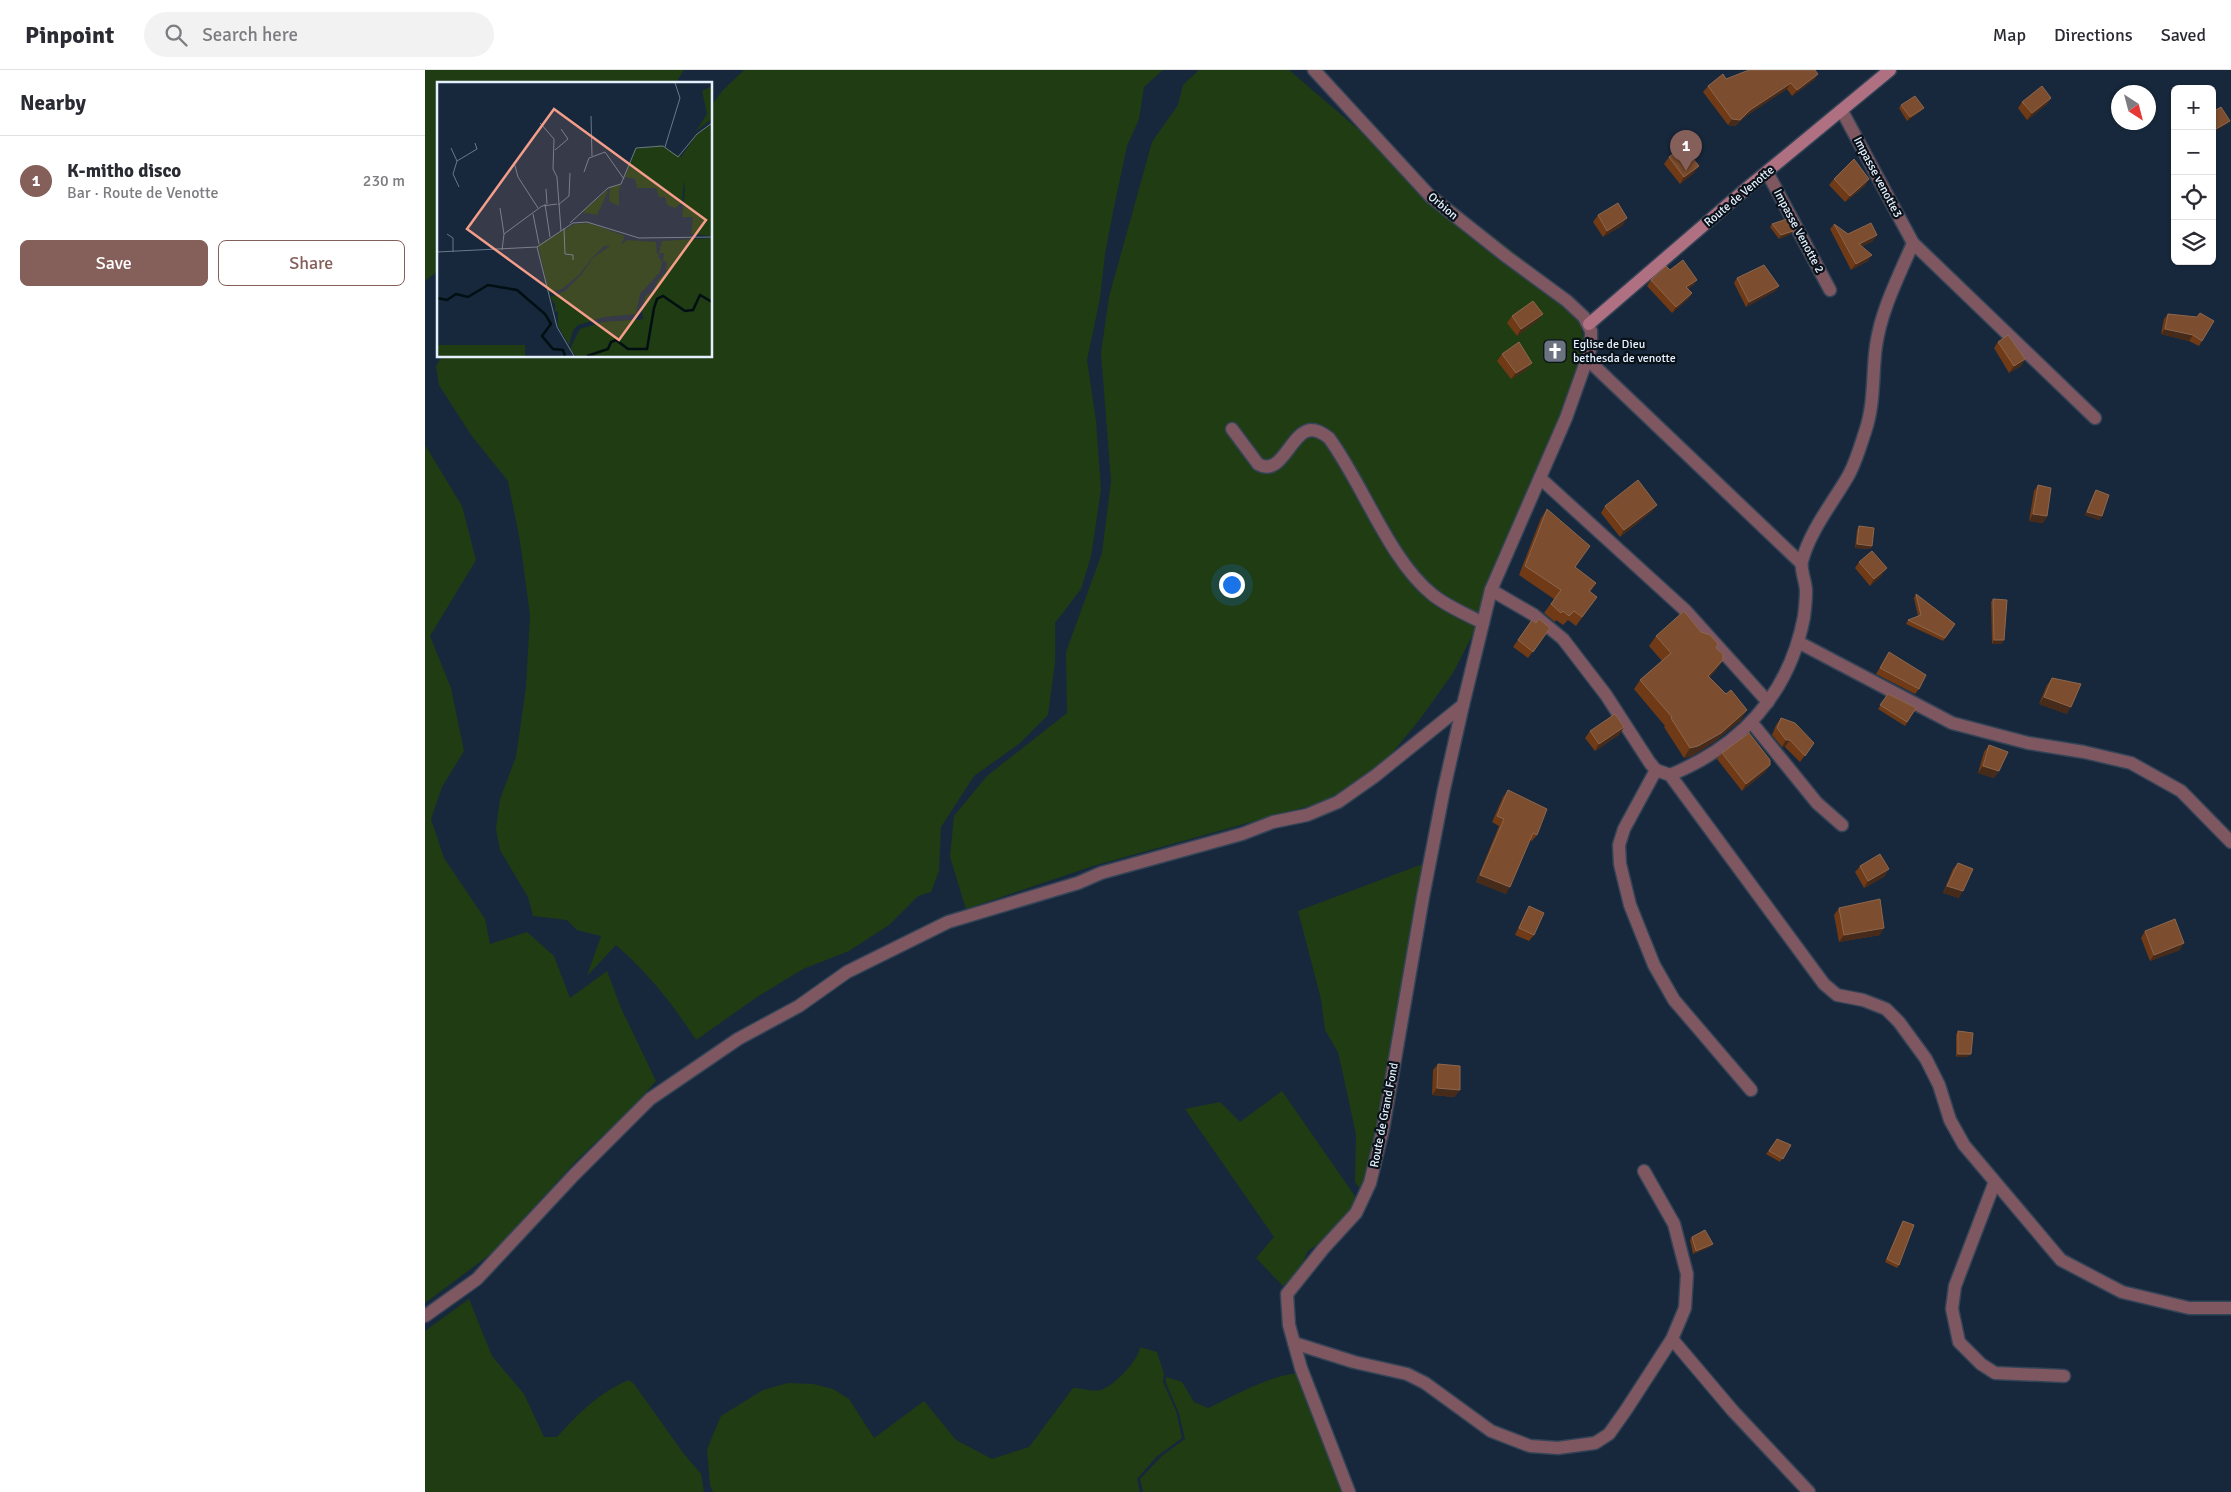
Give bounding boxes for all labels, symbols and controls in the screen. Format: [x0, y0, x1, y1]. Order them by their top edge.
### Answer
search box [144, 12, 494, 57]
text: Pinpoint [25, 20, 114, 50]
icon: search [162, 21, 190, 49]
text: Search here [202, 23, 298, 47]
text: Map [1993, 24, 2026, 46]
text: Directions [2054, 24, 2133, 46]
text: Saved [2161, 24, 2206, 46]
inset map [437, 82, 713, 358]
north arrow [2111, 85, 2156, 130]
map controls [2171, 85, 2216, 265]
button: + [2171, 85, 2216, 130]
text: Nearby [20, 90, 86, 116]
pin: 1 [1670, 130, 1702, 171]
button: − [2171, 130, 2216, 175]
street label: Impasse venotte3 [1850, 134, 1905, 220]
text: K-mitho disco [67, 159, 181, 183]
street label: Route de Venotte [1701, 163, 1777, 230]
text: 1 [32, 171, 40, 191]
text: 230 m [363, 171, 405, 191]
button: locate [2171, 175, 2216, 220]
text: Bar · Route de Venotte [67, 183, 218, 203]
street label: Impasse Venotte 2 [1770, 187, 1827, 276]
street label: Orbion [1425, 189, 1461, 223]
button: layers [2171, 220, 2216, 265]
button: Save [20, 240, 208, 286]
button: Share [218, 240, 405, 286]
place label: Eglise de Dieu bethesda de venotte [1573, 337, 1676, 366]
church icon: Eglise de Dieu bethesda de venotte [1542, 338, 1568, 364]
your location [1219, 572, 1245, 598]
street label: Route de Grand Fond [1367, 1061, 1402, 1169]

